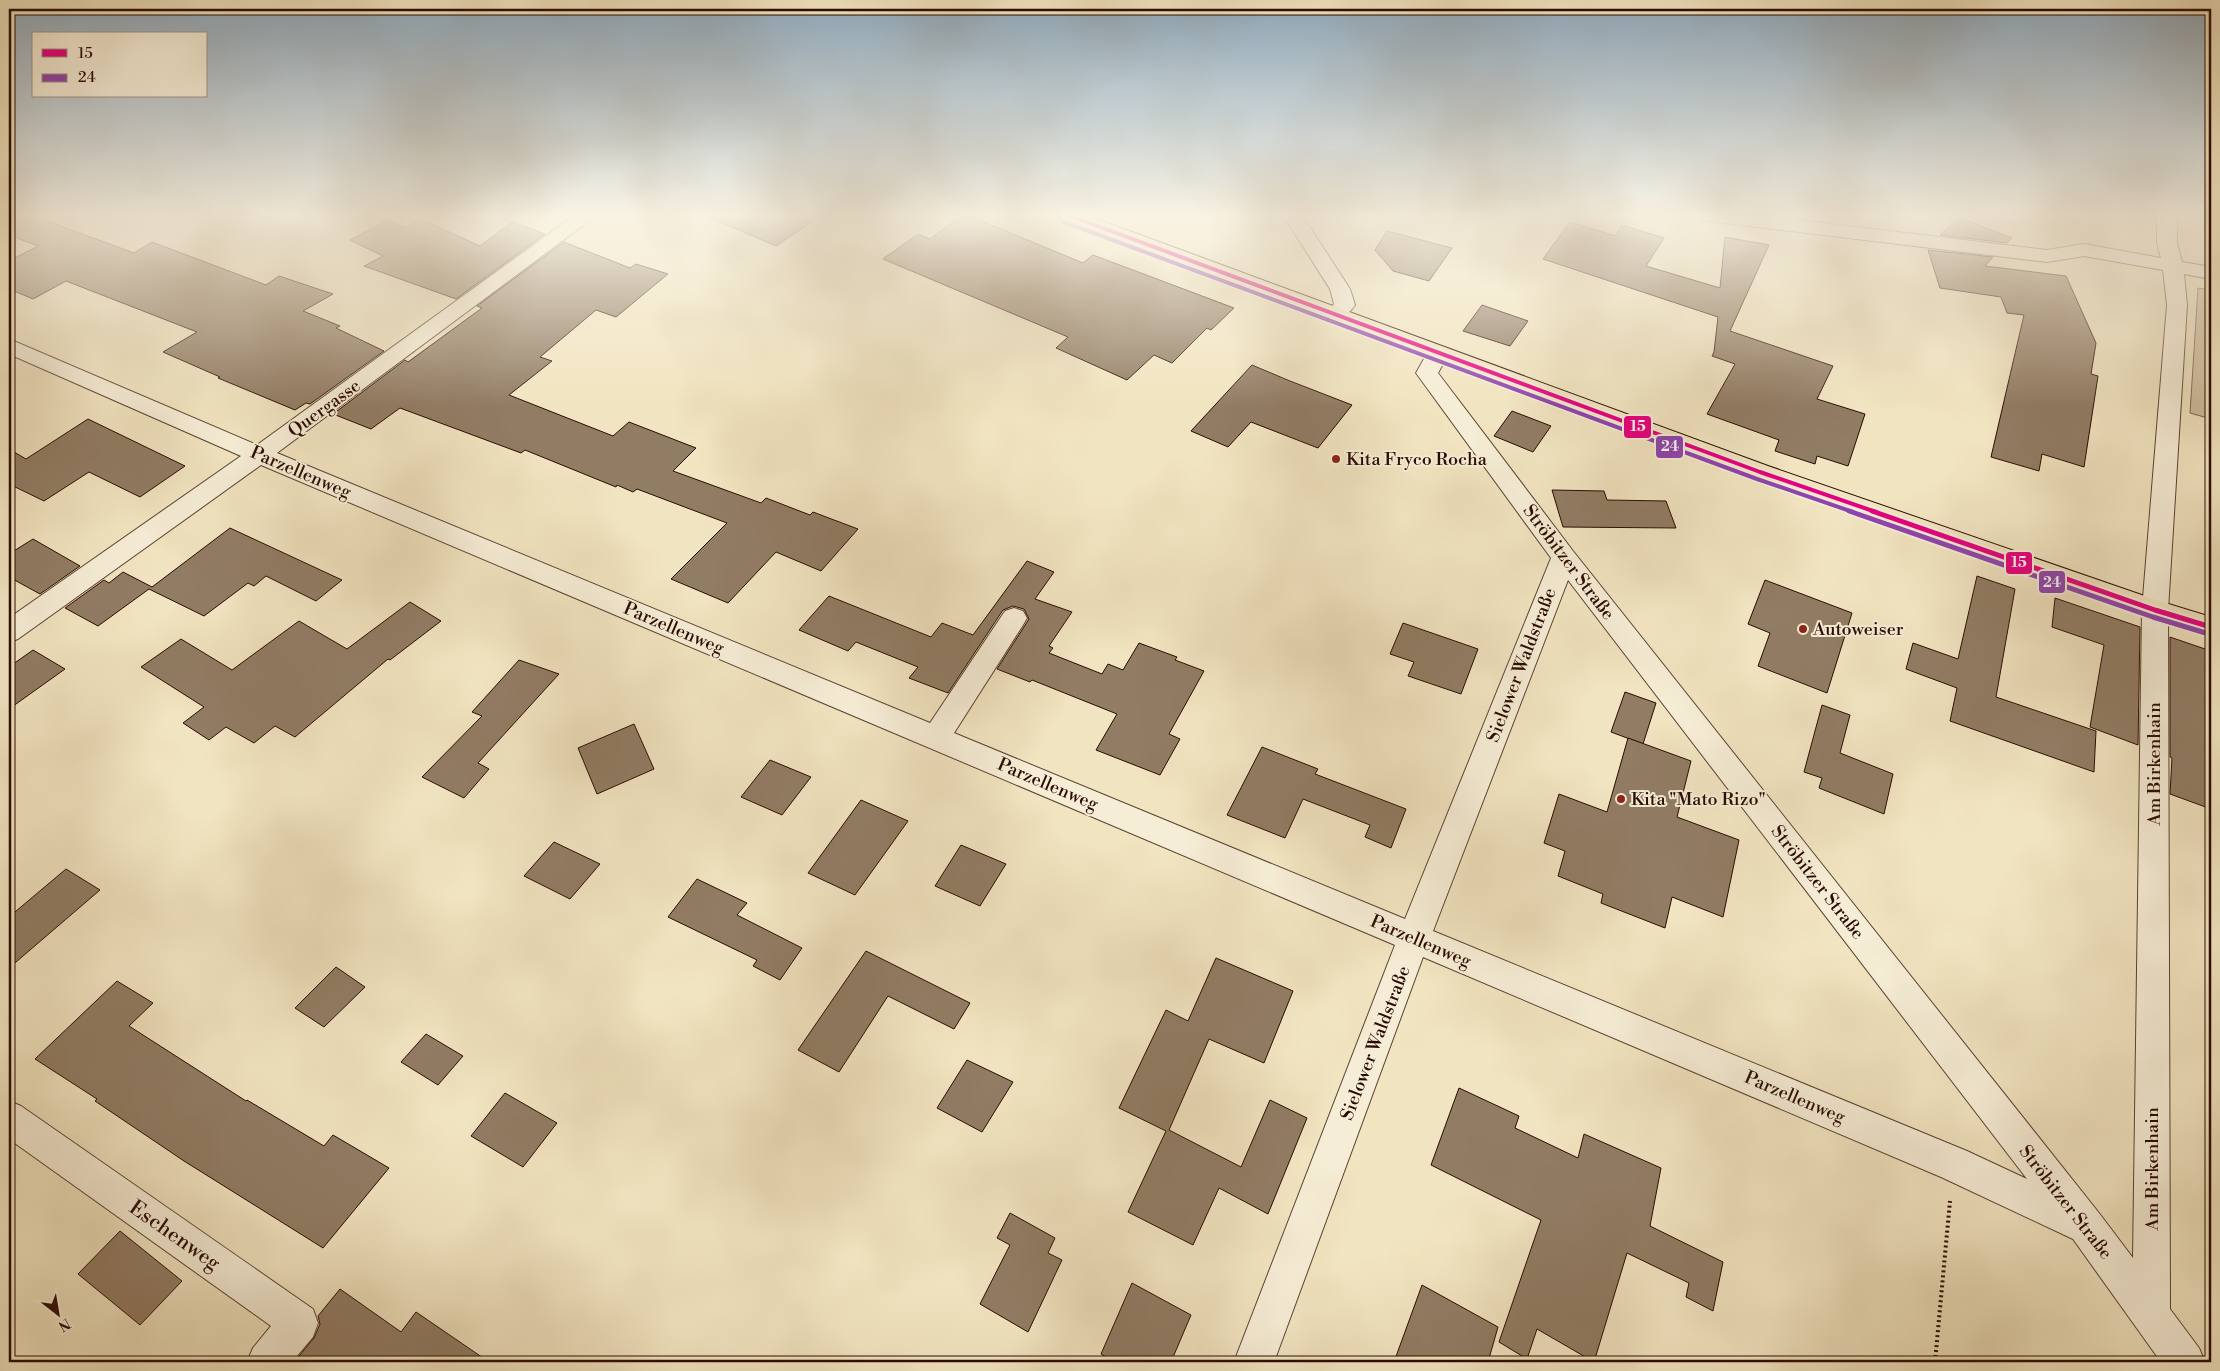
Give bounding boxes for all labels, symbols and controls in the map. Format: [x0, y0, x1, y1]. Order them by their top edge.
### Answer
legend [32, 32, 208, 98]
text: 15 [78, 44, 93, 63]
text: 24 [78, 68, 96, 87]
street label: Quergasse [283, 374, 365, 443]
line badge: 15 [1623, 415, 1652, 439]
text: 15 [1630, 418, 1646, 436]
line badge: 24 [1655, 435, 1684, 459]
text: 24 [1661, 438, 1679, 456]
street label: Parzellenweg [247, 441, 355, 504]
place label: Kita Fryco Rocha [1346, 448, 1488, 471]
marker: Kita Fryco Rocha [1330, 453, 1342, 465]
street label: Ströbitzer Straße [1518, 500, 1620, 625]
line badge: 15 [2005, 551, 2033, 575]
text: 15 [2011, 554, 2027, 572]
line badge: 24 [2038, 570, 2066, 594]
text: 24 [2043, 574, 2061, 592]
street label: Sielower Waldstraße [1481, 585, 1562, 746]
street label: Parzellenweg [620, 597, 728, 660]
place label: Autoweiser [1812, 618, 1904, 641]
marker: Autoweiser [1797, 623, 1809, 635]
street label: Am Birkenhain [2143, 702, 2166, 827]
street label: Parzellenweg [994, 753, 1102, 816]
place label: Kita "Mato Rizo" [1631, 788, 1766, 811]
marker: Kita "Mato Rizo" [1615, 793, 1627, 805]
street label: Ströbitzer Straße [1766, 821, 1869, 944]
street label: Parzellenweg [1367, 910, 1475, 973]
street label: Sielower Waldstraße [1335, 963, 1416, 1124]
street label: Parzellenweg [1741, 1066, 1849, 1129]
street label: Am Birkenhain [2141, 1107, 2164, 1232]
street label: Ströbitzer Straße [2014, 1141, 2117, 1264]
street label: Eschenweg [124, 1195, 225, 1277]
north arrow [32, 1288, 82, 1338]
text: N [55, 1314, 74, 1335]

